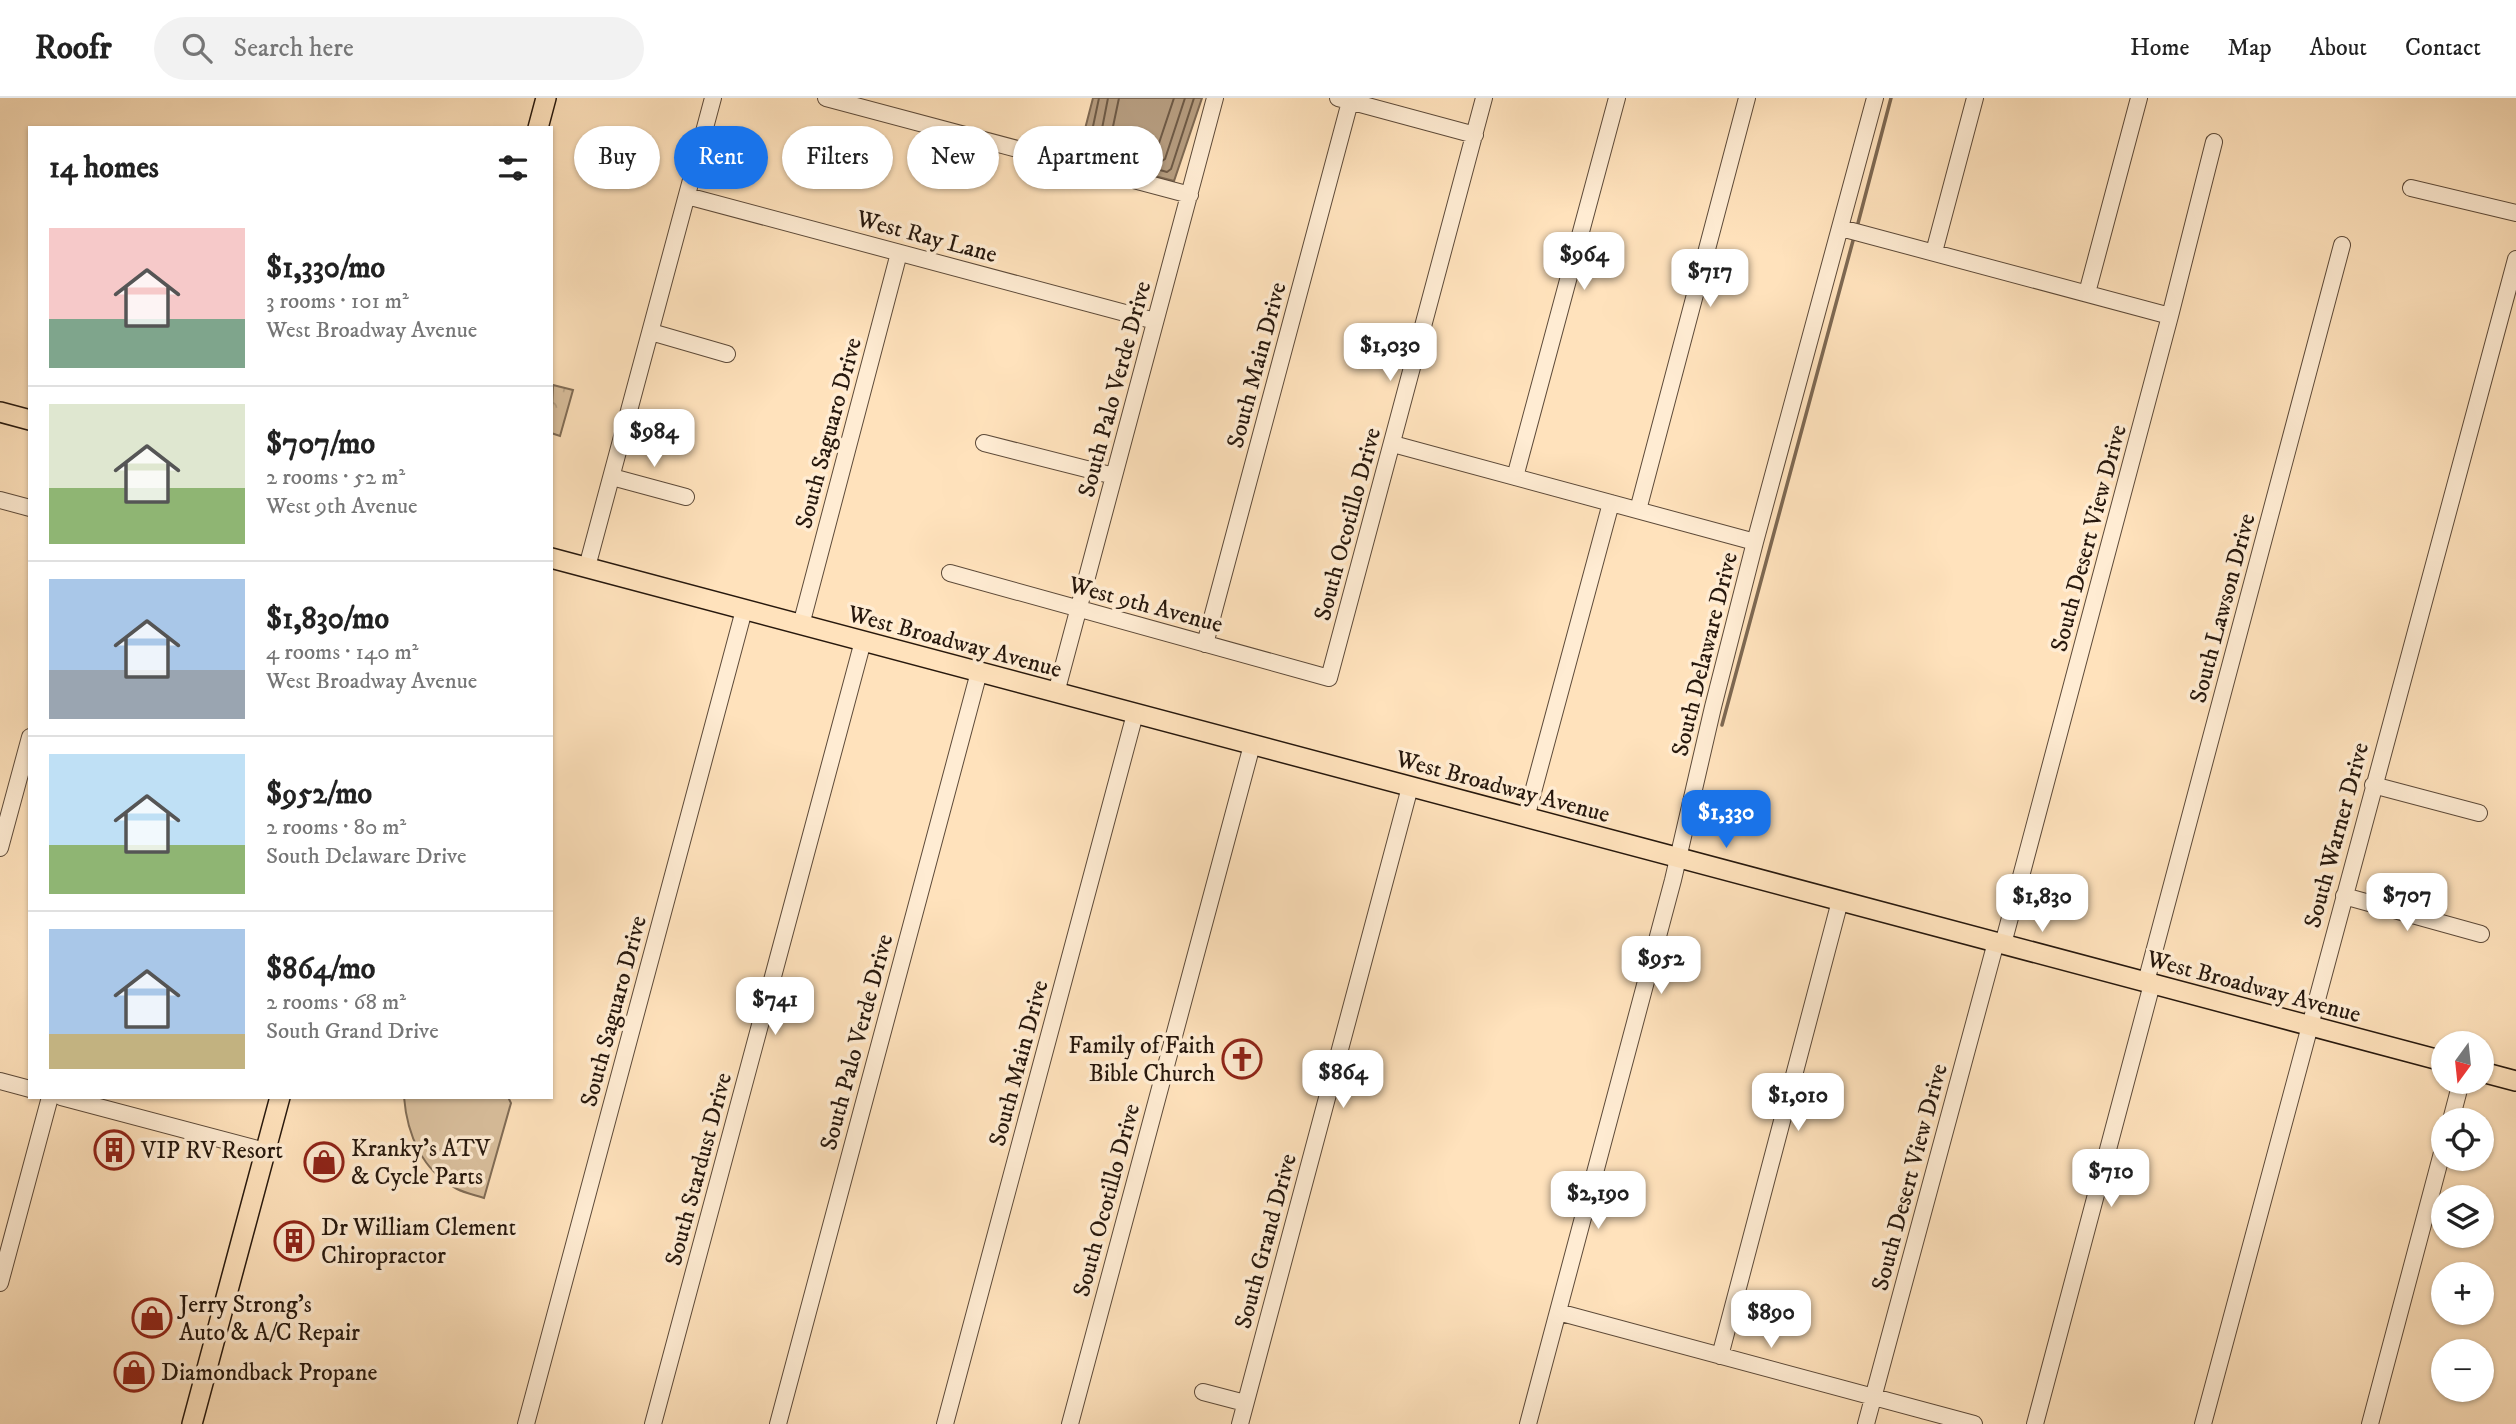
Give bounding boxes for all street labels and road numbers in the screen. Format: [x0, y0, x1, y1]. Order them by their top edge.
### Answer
street label: West Ray Lane [852, 204, 1000, 270]
street label: South Palo Verde Drive [1072, 278, 1158, 501]
street label: South Main Drive [1220, 279, 1294, 452]
street label: South Saguaro Drive [789, 334, 869, 532]
street label: South Desert View Drive [2044, 421, 2134, 655]
street label: South Ocotillo Drive [1308, 424, 1388, 624]
street label: South Lawson Drive [2183, 510, 2263, 706]
street label: South Delaware Drive [1665, 549, 1745, 759]
street label: West 9th Avenue [1064, 570, 1226, 640]
street label: West Broadway Avenue [843, 599, 1065, 685]
street label: South Warner Drive [2298, 739, 2376, 931]
street label: West Broadway Avenue [1391, 744, 1613, 830]
street label: South Saguaro Drive [574, 912, 654, 1110]
street label: South Palo Verde Drive [814, 931, 900, 1154]
street label: West Broadway Avenue [2142, 944, 2364, 1030]
street label: South Main Drive [982, 977, 1056, 1150]
street label: South Desert View Drive [1865, 1060, 1955, 1294]
street label: South Stardust Drive [659, 1069, 739, 1269]
street label: South Ocotillo Drive [1067, 1100, 1147, 1300]
street label: South Grand Drive [1228, 1150, 1304, 1332]

